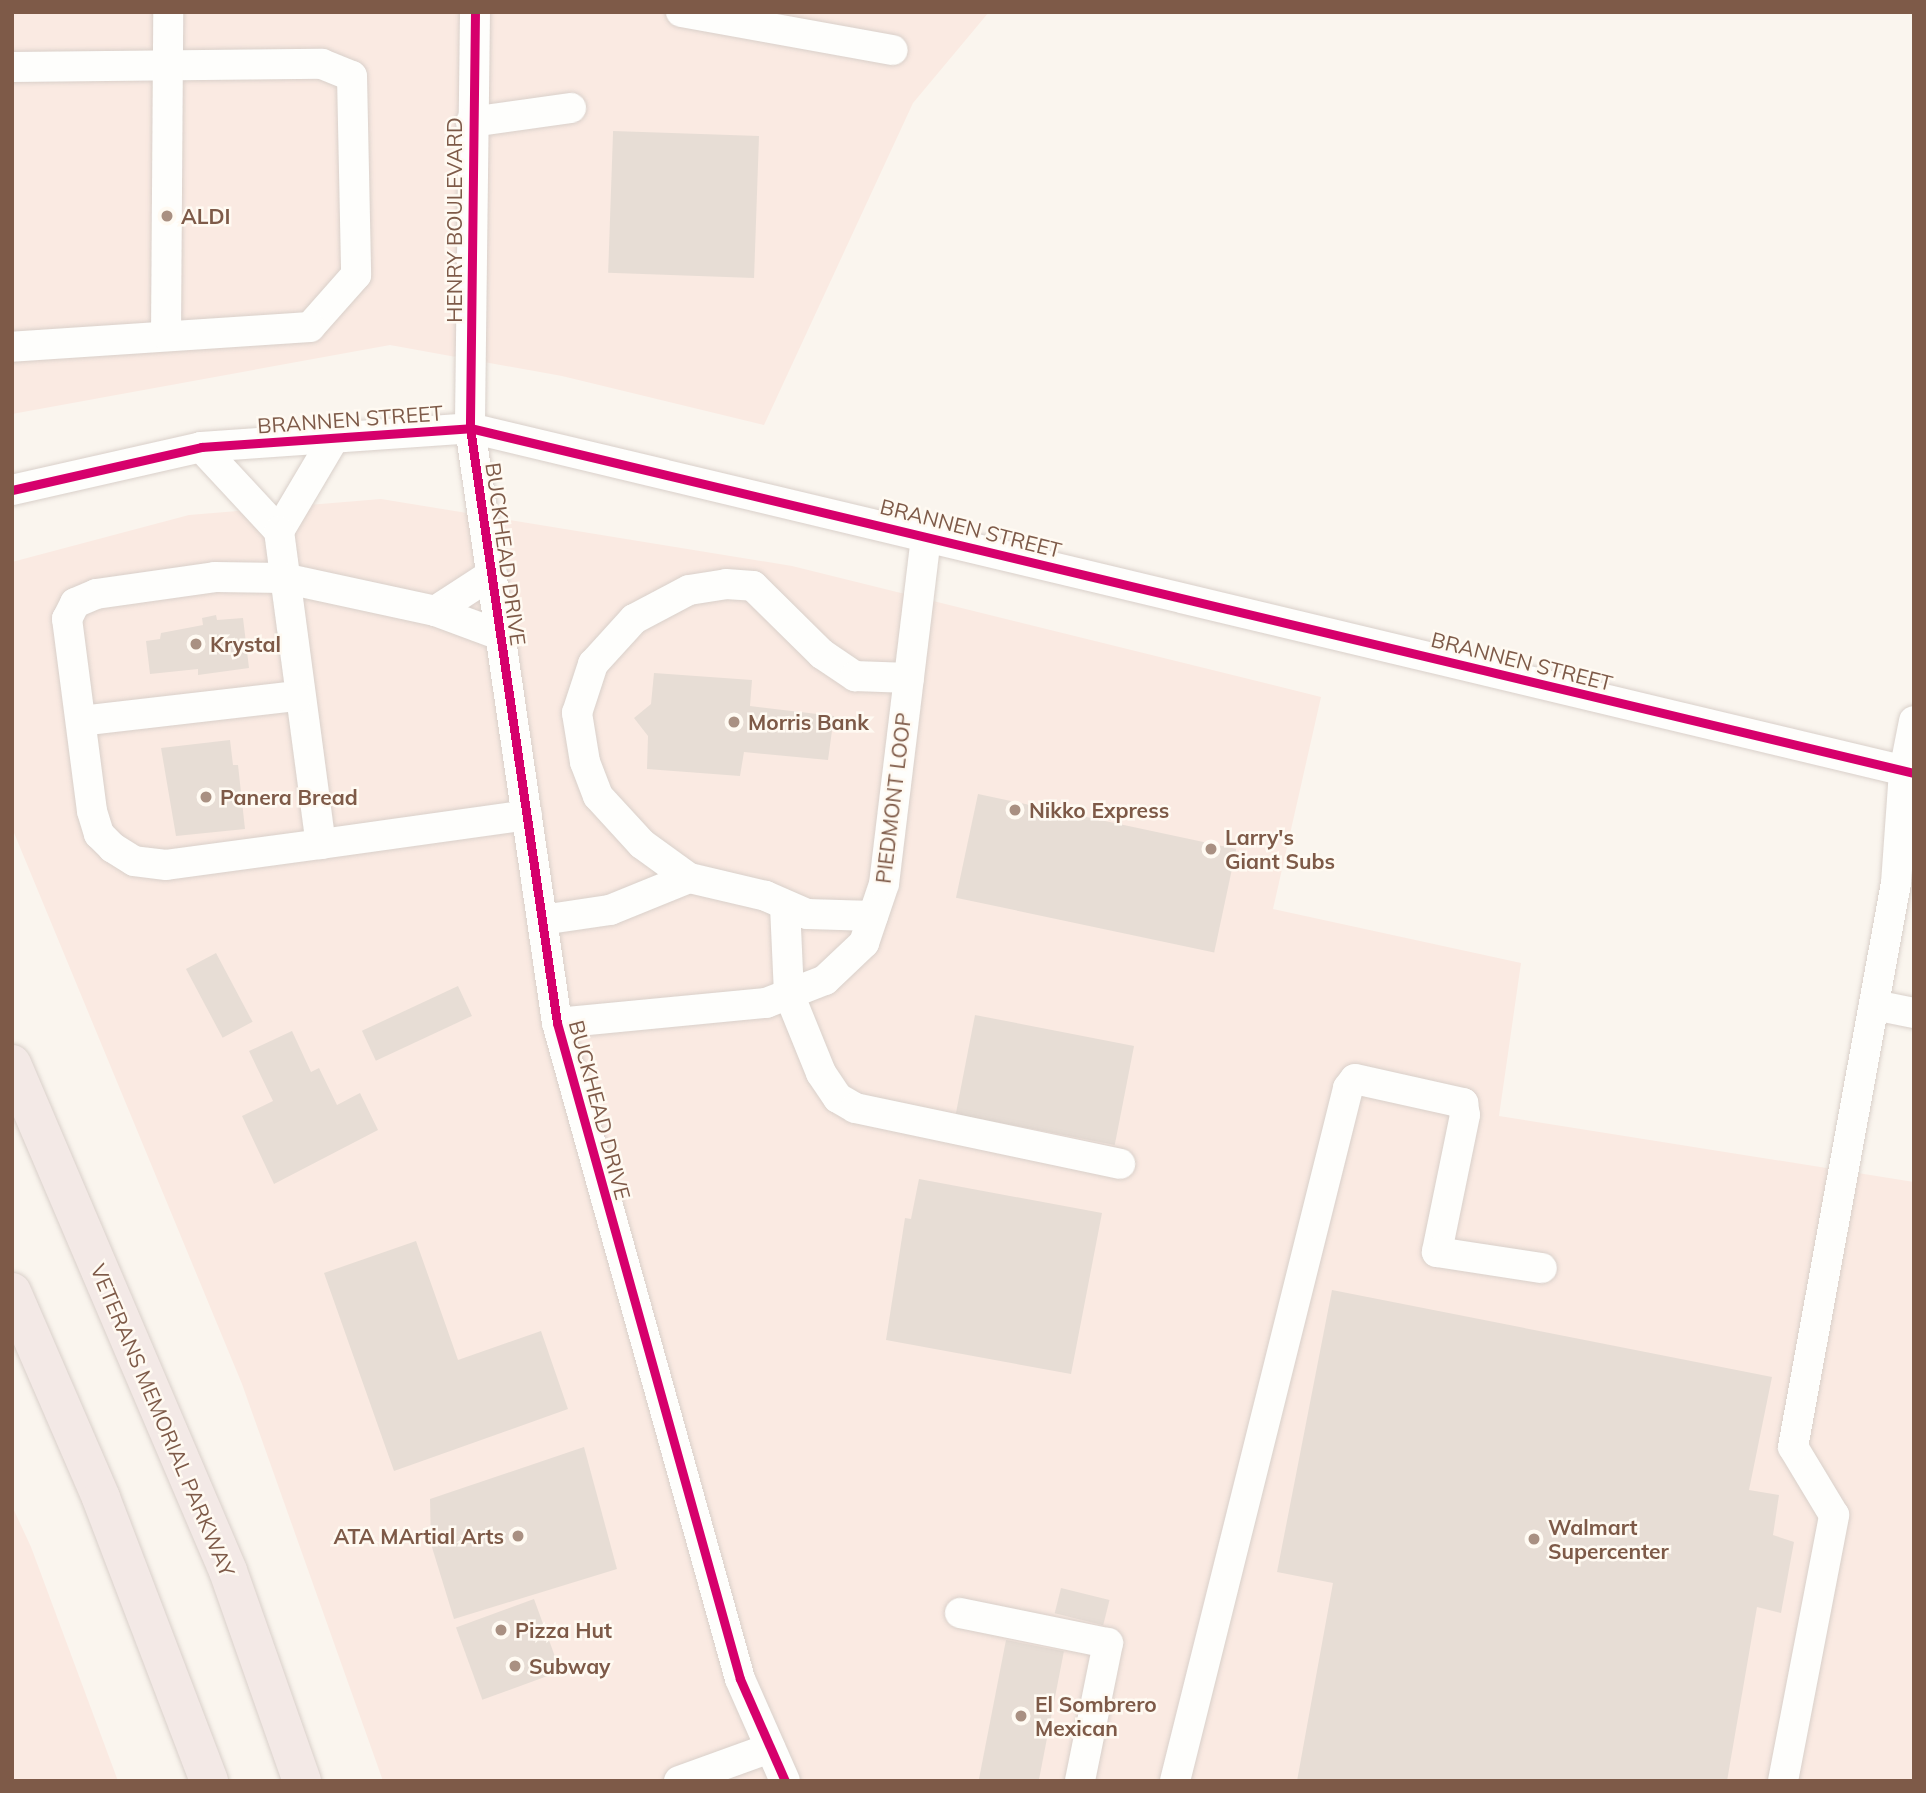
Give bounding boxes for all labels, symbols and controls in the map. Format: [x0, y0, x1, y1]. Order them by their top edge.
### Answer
street label: HENRY BOULEVARD [441, 117, 467, 323]
place label: ALDI [181, 203, 230, 229]
marker: ALDI [159, 208, 175, 224]
street label: BRANNEN STREET [256, 400, 444, 438]
street label: BUCKHEAD DRIVE [481, 461, 531, 647]
street label: BRANNEN STREET [878, 493, 1064, 563]
street label: BRANNEN STREET [1429, 626, 1615, 696]
place label: Krystal [210, 631, 281, 657]
marker: Krystal [188, 636, 204, 652]
place label: Morris Bank [748, 709, 869, 735]
street label: PIEDMONT LOOP [870, 711, 916, 885]
marker: Morris Bank [726, 714, 742, 730]
place label: Panera Bread [220, 784, 358, 810]
marker: Panera Bread [198, 789, 214, 805]
place label: Nikko Express [1029, 797, 1169, 823]
marker: Nikko Express [1007, 802, 1023, 818]
place label: Larry's Giant Subs [1225, 824, 1335, 874]
marker: Larry's Giant Subs [1203, 841, 1219, 857]
street label: BUCKHEAD DRIVE [564, 1018, 636, 1202]
street label: VETERANS MEMORIAL PARKWAY [86, 1260, 240, 1580]
place label: Walmart Supercenter [1548, 1514, 1669, 1564]
place label: ATA MArtial Arts [333, 1523, 504, 1549]
marker: ATA MArtial Arts [510, 1528, 526, 1544]
marker: Walmart Supercenter [1526, 1531, 1542, 1547]
place label: Pizza Hut [515, 1617, 612, 1643]
marker: Pizza Hut [493, 1622, 509, 1638]
place label: Subway [529, 1653, 611, 1679]
marker: Subway [507, 1658, 523, 1674]
place label: El Sombrero Mexican [1035, 1691, 1157, 1741]
marker: El Sombrero Mexican [1013, 1708, 1029, 1724]

